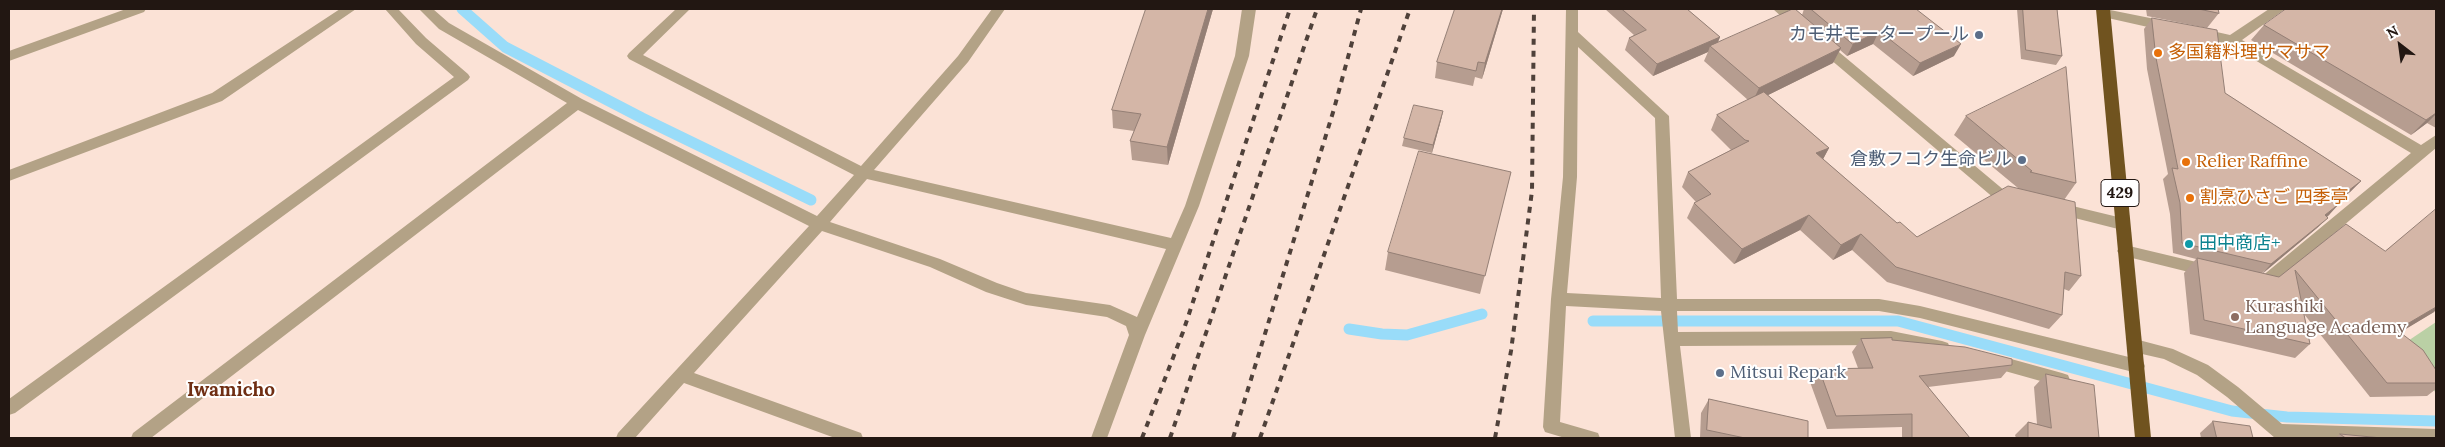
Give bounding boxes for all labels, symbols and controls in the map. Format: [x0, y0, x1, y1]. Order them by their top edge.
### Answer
north arrow [2375, 20, 2425, 70]
text: N [2383, 22, 2402, 43]
place label: カモ井モータープール [1789, 24, 1969, 46]
marker: カモ井モータープール [1973, 29, 1985, 41]
place label: 多国籍料理サマサマ [2168, 42, 2330, 64]
marker: 多国籍料理サマサマ [2152, 47, 2164, 59]
place label: 倉敷フコク生命ビル [1850, 149, 2012, 171]
place label: Relier Raffine [2196, 151, 2308, 173]
marker: 倉敷フコク生命ビル [2016, 154, 2028, 166]
marker: Relier Raffine [2180, 156, 2192, 168]
road number: 429 [2101, 180, 2139, 207]
place label: 割烹ひさご 四季亭 [2200, 187, 2349, 209]
marker: 割烹ひさご 四季亭 [2184, 192, 2196, 204]
place label: 田中商店+ [2199, 233, 2281, 255]
marker: 田中商店+ [2183, 238, 2195, 250]
place label: Kurashiki Language Academy [2245, 296, 2406, 338]
marker: Kurashiki Language Academy [2229, 311, 2241, 323]
place label: Mitsui Repark [1730, 362, 1846, 384]
marker: Mitsui Repark [1714, 367, 1726, 379]
district label: Iwamicho [187, 380, 275, 402]

